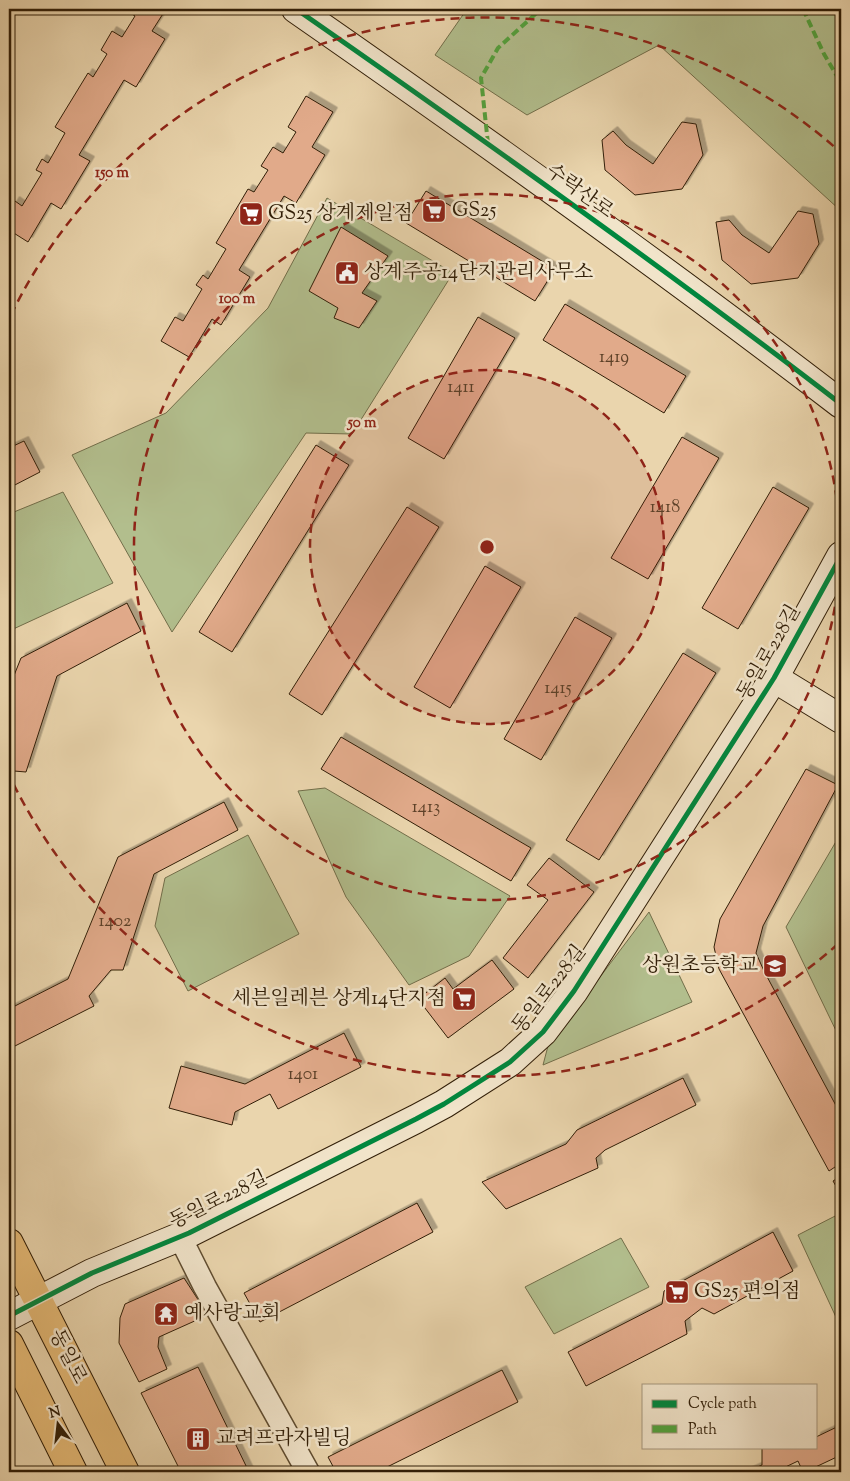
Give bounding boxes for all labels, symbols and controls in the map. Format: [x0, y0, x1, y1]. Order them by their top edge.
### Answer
street label: 수락산로 [539, 158, 619, 226]
text: 150 m [95, 163, 129, 184]
place label: GS25 [452, 197, 496, 226]
supermarket icon: GS25 [421, 198, 447, 224]
place label: GS25 상계제일점 [268, 200, 413, 229]
supermarket icon: GS25 상계제일점 [238, 201, 264, 227]
place label: 상계주공14단지관리사무소 [364, 259, 593, 288]
public building icon: 상계주공14단지관리사무소 [334, 260, 360, 286]
text: 100 m [219, 289, 256, 310]
house number: 1419 [599, 345, 629, 371]
house number: 1411 [447, 375, 475, 401]
text: 50 m [347, 413, 377, 434]
house number: 1418 [650, 495, 680, 521]
centre of rings [478, 538, 496, 556]
street label: 동일로228길 [731, 600, 809, 706]
house number: 1415 [544, 676, 572, 702]
house number: 1413 [412, 795, 440, 821]
house number: 1402 [99, 909, 132, 935]
street label: 동일로228길 [506, 939, 594, 1041]
place label: 상원초등학교 [642, 952, 759, 981]
school or university icon: 상원초등학교 [762, 953, 788, 979]
place label: 세븐일레븐 상계14단지점 [232, 985, 446, 1014]
supermarket icon: 세븐일레븐 상계14단지점 [451, 986, 477, 1012]
house number: 1401 [288, 1062, 318, 1088]
street label: 동일로228길 [165, 1165, 273, 1237]
place label: GS25 편의점 [694, 1278, 801, 1307]
supermarket icon: GS25 편의점 [664, 1279, 690, 1305]
place label: 예사랑교회 [184, 1300, 281, 1329]
temple icon: 예사랑교회 [153, 1301, 179, 1327]
street label: 동일로 [41, 1325, 93, 1389]
legend [642, 1384, 818, 1448]
text: Cycle path [688, 1394, 757, 1415]
north arrow [32, 1398, 82, 1448]
text: N [47, 1402, 63, 1424]
text: Path [688, 1420, 717, 1441]
place label: 교려프라자빌딩 [216, 1425, 351, 1454]
building icon: 교려프라자빌딩 [185, 1426, 211, 1452]

